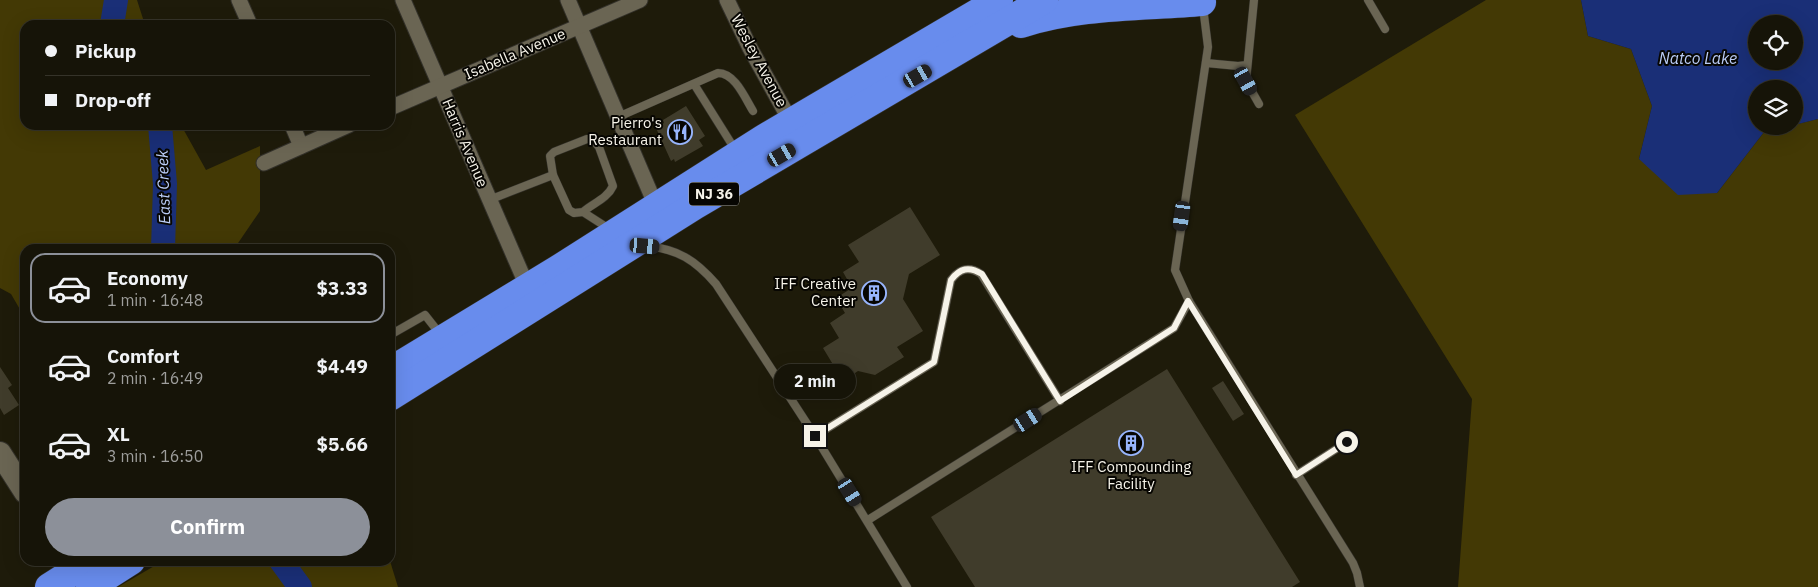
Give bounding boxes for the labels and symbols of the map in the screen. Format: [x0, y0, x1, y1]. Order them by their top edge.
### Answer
street label: Wesley Avenue [727, 11, 792, 110]
street label: Isabella Avenue [461, 24, 568, 83]
water label: Natco Lake [1659, 48, 1737, 68]
car [901, 62, 934, 90]
car [1232, 64, 1259, 98]
street label: Harris Avenue [438, 96, 493, 190]
place label: Pierro's Restaurant [588, 113, 662, 149]
restaurant icon: Pierro's Restaurant [667, 119, 693, 145]
car [765, 141, 798, 169]
water label: East Creek [152, 149, 174, 225]
road number: NJ 36 [689, 182, 739, 205]
car [1172, 200, 1191, 232]
car [629, 237, 660, 255]
place label: IFF Creative Center [774, 274, 856, 310]
building icon: IFF Creative Center [861, 280, 887, 306]
callout: 2 min [774, 364, 856, 398]
car [1011, 406, 1044, 434]
route end [804, 425, 826, 447]
building icon: IFF Compounding Facility [1118, 430, 1144, 456]
route start [1336, 431, 1358, 453]
place label: IFF Compounding Facility [1071, 457, 1191, 493]
car [835, 475, 864, 509]

